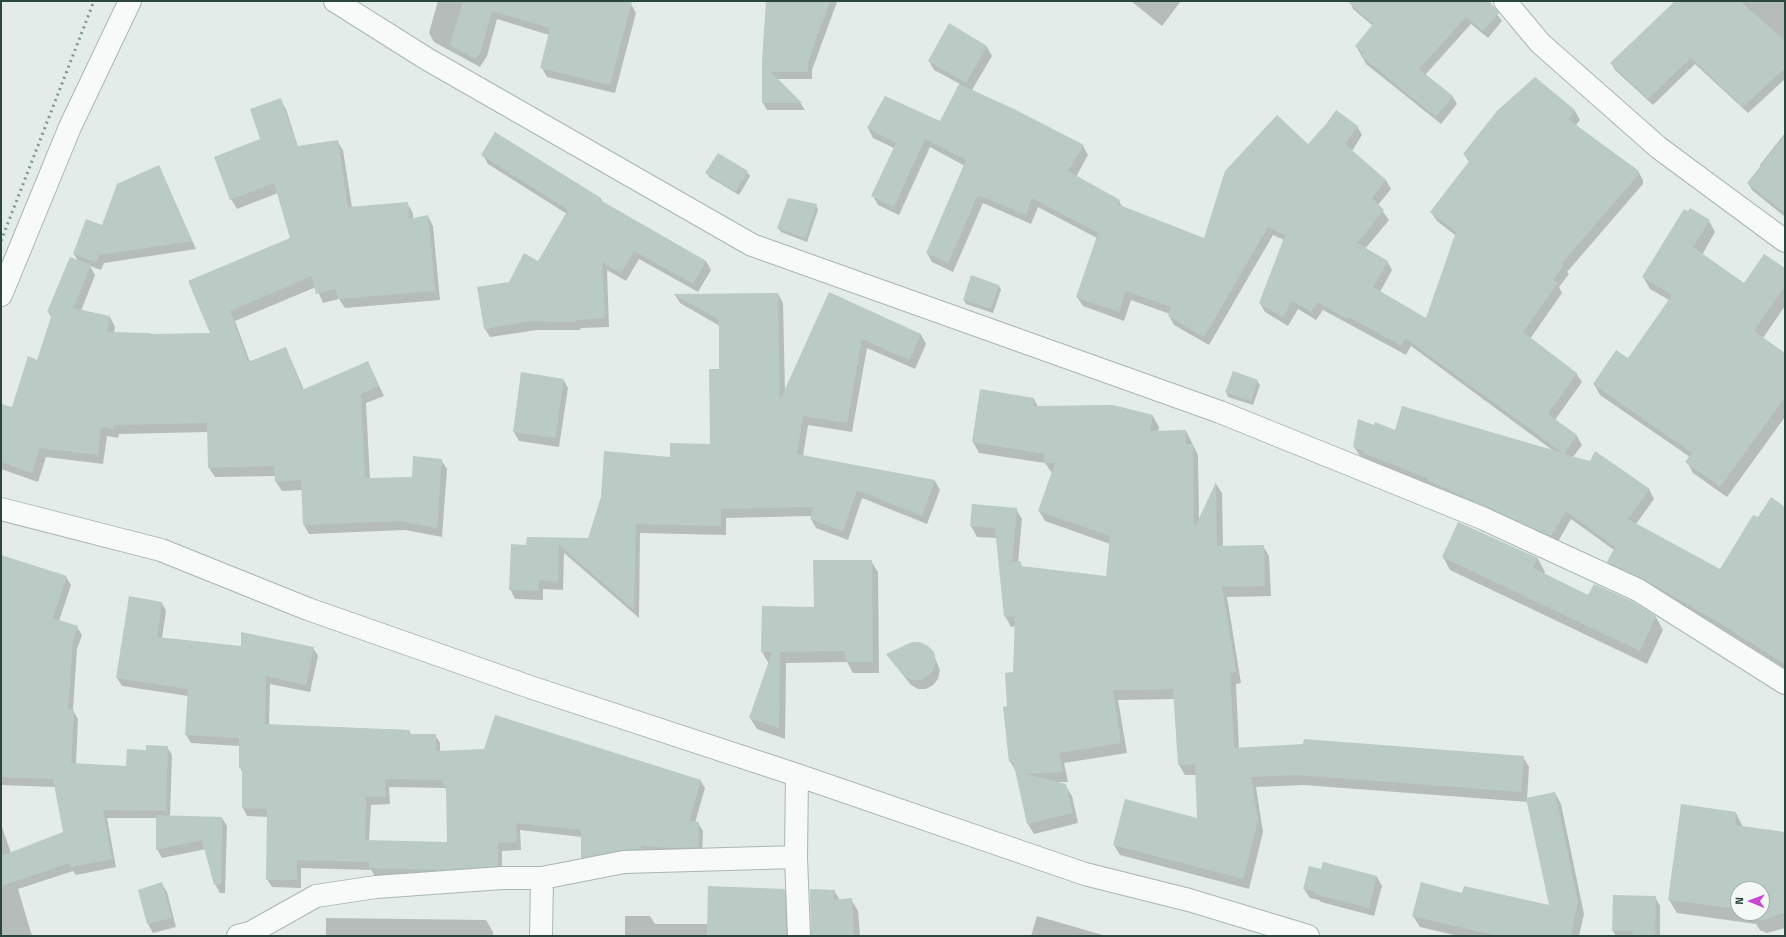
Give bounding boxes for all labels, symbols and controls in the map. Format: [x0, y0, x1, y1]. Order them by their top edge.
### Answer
north arrow [1730, 881, 1770, 921]
text: N [1731, 897, 1747, 905]

